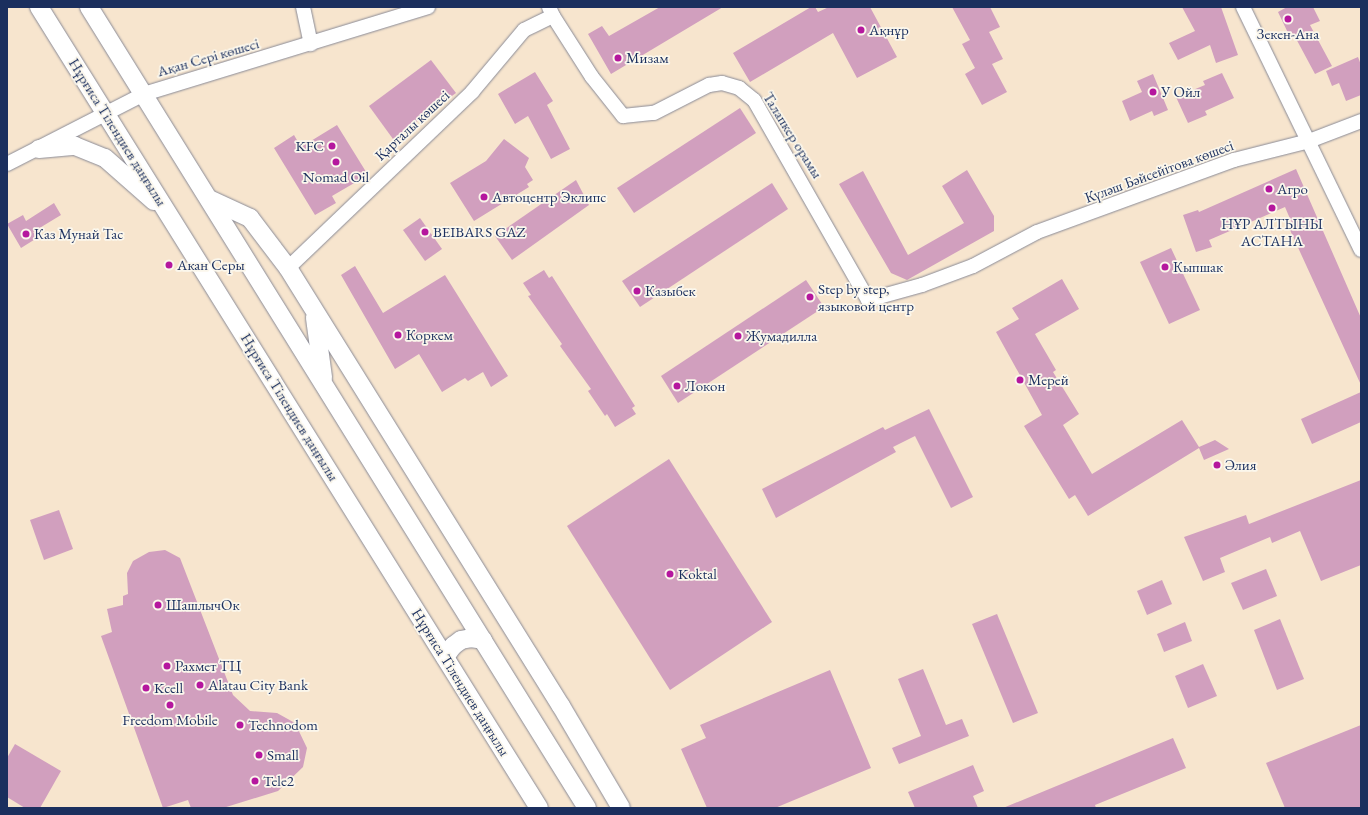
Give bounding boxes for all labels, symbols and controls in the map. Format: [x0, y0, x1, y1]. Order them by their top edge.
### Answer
marker: Зекен-Ана [1283, 14, 1293, 24]
place label: Ақнұр [869, 21, 909, 39]
marker: Ақнұр [856, 25, 866, 35]
place label: Зекен-Ана [1257, 25, 1319, 43]
street label: Ақан Сері көшесі [155, 34, 261, 80]
place label: Мизам [626, 49, 669, 67]
marker: Мизам [613, 53, 623, 63]
street label: Нұрғиса Тілендиев даңғылы [65, 55, 171, 209]
place label: У Ойл [1161, 83, 1200, 101]
street label: Қарталы көшесі [371, 86, 453, 164]
marker: У Ойл [1148, 87, 1158, 97]
street label: Талапкер орамы [759, 89, 827, 181]
street label: Күләш Бәйсейітова көшесі [1082, 136, 1236, 206]
place label: KFC [295, 137, 324, 155]
marker: KFC [327, 141, 337, 151]
marker: Nomad Oil [331, 157, 341, 167]
place label: Nomad Oil [303, 168, 369, 186]
place label: Агро [1277, 180, 1308, 198]
marker: Агро [1264, 184, 1274, 194]
place label: Автоцентр Эклипс [492, 188, 606, 206]
marker: Автоцентр Эклипс [479, 192, 489, 202]
marker: НҰР АЛТЫНЫ АСТАНА [1267, 203, 1277, 213]
place label: НҰР АЛТЫНЫ АСТАНА [1221, 214, 1323, 249]
place label: BEIBARS GAZ [433, 223, 526, 241]
place label: Каз Мунай Тас [34, 225, 123, 243]
marker: BEIBARS GAZ [420, 227, 430, 237]
marker: Каз Мунай Тас [21, 229, 31, 239]
place label: Акан Серы [177, 256, 245, 274]
place label: Кыпшак [1173, 258, 1223, 276]
marker: Акан Серы [164, 260, 174, 270]
marker: Кыпшак [1160, 262, 1170, 272]
place label: Step by step, языковой центр [818, 279, 914, 314]
place label: Казыбек [645, 282, 696, 300]
marker: Казыбек [632, 286, 642, 296]
marker: Step by step, языковой центр [805, 292, 815, 302]
place label: Коркем [406, 326, 453, 344]
place label: Жумадилла [746, 327, 817, 345]
street label: Нұрғиса Тілендиев даңғылы [237, 330, 343, 484]
marker: Коркем [393, 330, 403, 340]
marker: Жумадилла [733, 331, 743, 341]
place label: Мерей [1028, 371, 1069, 389]
marker: Мерей [1015, 375, 1025, 385]
place label: Локон [685, 377, 725, 395]
marker: Локон [672, 381, 682, 391]
place label: Әлия [1225, 456, 1256, 474]
marker: Әлия [1212, 460, 1222, 470]
place label: Koktal [678, 565, 717, 583]
marker: Koktal [665, 569, 675, 579]
place label: ШашлычОк [166, 596, 240, 614]
marker: ШашлычОк [153, 600, 163, 610]
street label: Нұрғиса Тілендиев даңғылы [408, 605, 514, 759]
place label: Рахмет ТЦ [175, 657, 241, 675]
marker: Рахмет ТЦ [162, 661, 172, 671]
place label: Alatau City Bank [208, 676, 308, 694]
place label: Kcell [154, 679, 183, 697]
marker: Alatau City Bank [195, 680, 205, 690]
marker: Kcell [141, 683, 151, 693]
marker: Freedom Mobile [165, 700, 175, 710]
place label: Freedom Mobile [122, 711, 218, 729]
place label: Technodom [248, 716, 318, 734]
marker: Technodom [235, 720, 245, 730]
place label: Small [267, 746, 299, 764]
marker: Small [254, 750, 264, 760]
place label: Tele2 [263, 772, 294, 790]
marker: Tele2 [250, 776, 260, 786]

